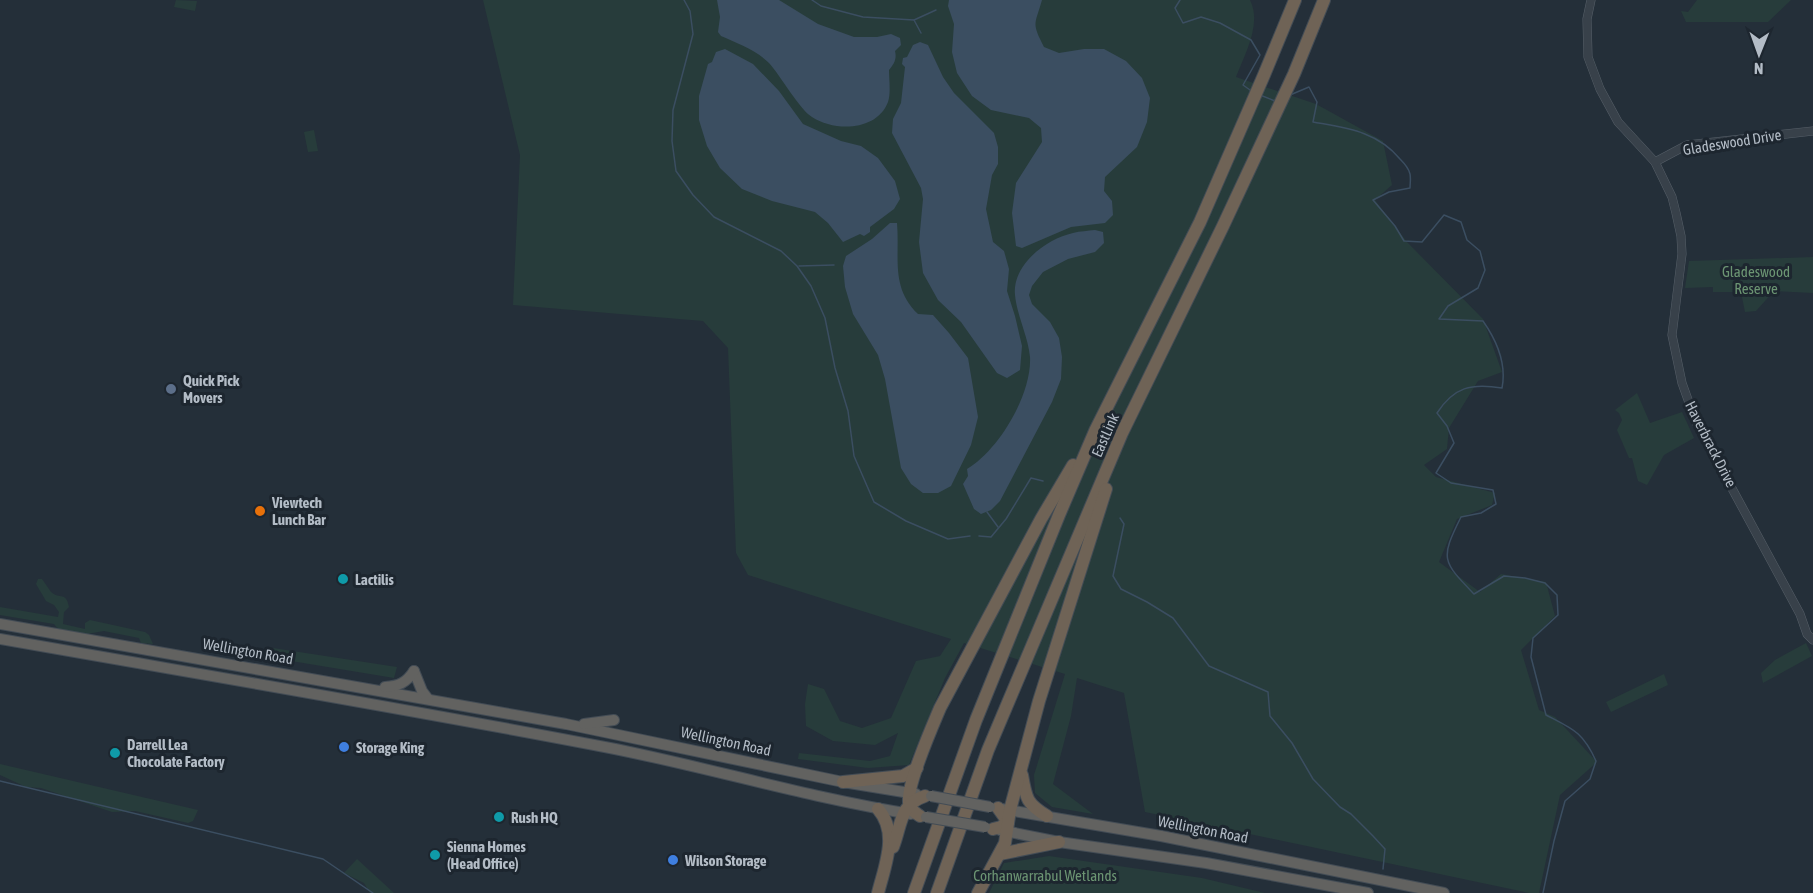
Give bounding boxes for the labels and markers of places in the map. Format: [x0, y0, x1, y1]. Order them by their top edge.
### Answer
place label: Quick Pick Movers [183, 372, 240, 406]
marker: Quick Pick Movers [164, 382, 178, 396]
place label: Viewtech Lunch Bar [271, 494, 326, 528]
marker: Viewtech Lunch Bar [253, 504, 267, 518]
place label: Lactilis [355, 571, 395, 588]
marker: Lactilis [336, 572, 350, 586]
place label: Darrell Lea Chocolate Factory [127, 736, 226, 770]
place label: Storage King [356, 739, 425, 756]
marker: Storage King [337, 740, 351, 754]
marker: Darrell Lea Chocolate Factory [108, 746, 122, 760]
place label: Rush HQ [511, 809, 558, 826]
marker: Rush HQ [492, 810, 506, 824]
place label: Sienna Homes (Head Office) [447, 838, 527, 872]
marker: Sienna Homes (Head Office) [428, 848, 442, 862]
place label: Wilson Storage [684, 852, 767, 869]
marker: Wilson Storage [666, 853, 680, 867]

